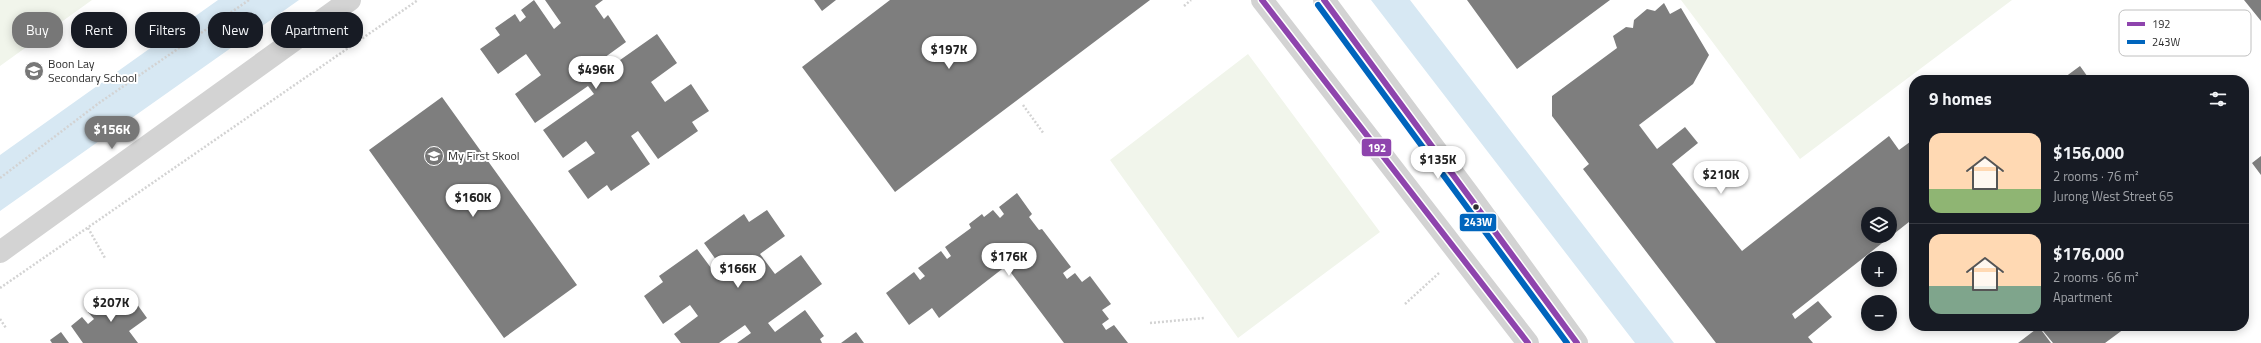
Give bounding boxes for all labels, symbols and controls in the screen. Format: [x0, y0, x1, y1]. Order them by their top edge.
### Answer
legend [2119, 10, 2251, 56]
chip: Buy [12, 12, 63, 48]
chip: Rent [71, 12, 127, 48]
chip: Filters [135, 12, 200, 48]
chip: New [208, 12, 263, 48]
chip: Apartment [271, 12, 363, 48]
text: 192 [2152, 16, 2170, 32]
text: 243W [2152, 34, 2180, 50]
pin: $197K [921, 36, 977, 70]
text: $197K [931, 39, 967, 59]
place label: Boon Lay Secondary School [48, 54, 137, 87]
pin: $496K [568, 56, 624, 90]
text: $496K [578, 59, 614, 79]
school or university icon: Boon Lay Secondary School [23, 60, 45, 82]
text: 9 homes [1929, 86, 1992, 112]
icon: filters [2207, 88, 2229, 110]
pin: $156K [84, 116, 140, 150]
text: $156K [94, 119, 130, 139]
line badge: 192 [1361, 138, 1392, 157]
text: 192 [1368, 140, 1386, 156]
text: $156,000 [2053, 140, 2124, 166]
school or university icon: My First Skool [423, 145, 445, 167]
place label: My First Skool [448, 146, 520, 165]
pin: $135K [1410, 146, 1466, 180]
text: $135K [1420, 149, 1456, 169]
icon: home [1961, 149, 2009, 197]
pin: $210K [1693, 161, 1749, 195]
text: $210K [1703, 164, 1739, 184]
text: 2 rooms · 76 m² [2053, 166, 2139, 186]
pin: $160K [445, 184, 501, 218]
text: Jurong West Street 65 [2053, 186, 2174, 206]
text: $160K [455, 187, 491, 207]
unlabelled marker [1471, 202, 1481, 212]
map controls [1861, 207, 1897, 331]
button: layers [1861, 207, 1897, 243]
line badge: 243W [1459, 213, 1497, 232]
text: 243W [1464, 214, 1493, 230]
text: $176,000 [2053, 241, 2124, 267]
pin: $176K [981, 243, 1037, 277]
text: $176K [991, 246, 1027, 266]
icon: home [1961, 250, 2009, 298]
button: + [1861, 251, 1897, 287]
pin: $166K [710, 255, 766, 289]
text: $166K [720, 258, 756, 278]
text: 2 rooms · 66 m² [2053, 267, 2139, 287]
text: Apartment [2053, 287, 2112, 307]
pin: $207K [83, 289, 139, 323]
text: $207K [93, 292, 129, 312]
button: − [1861, 295, 1897, 331]

